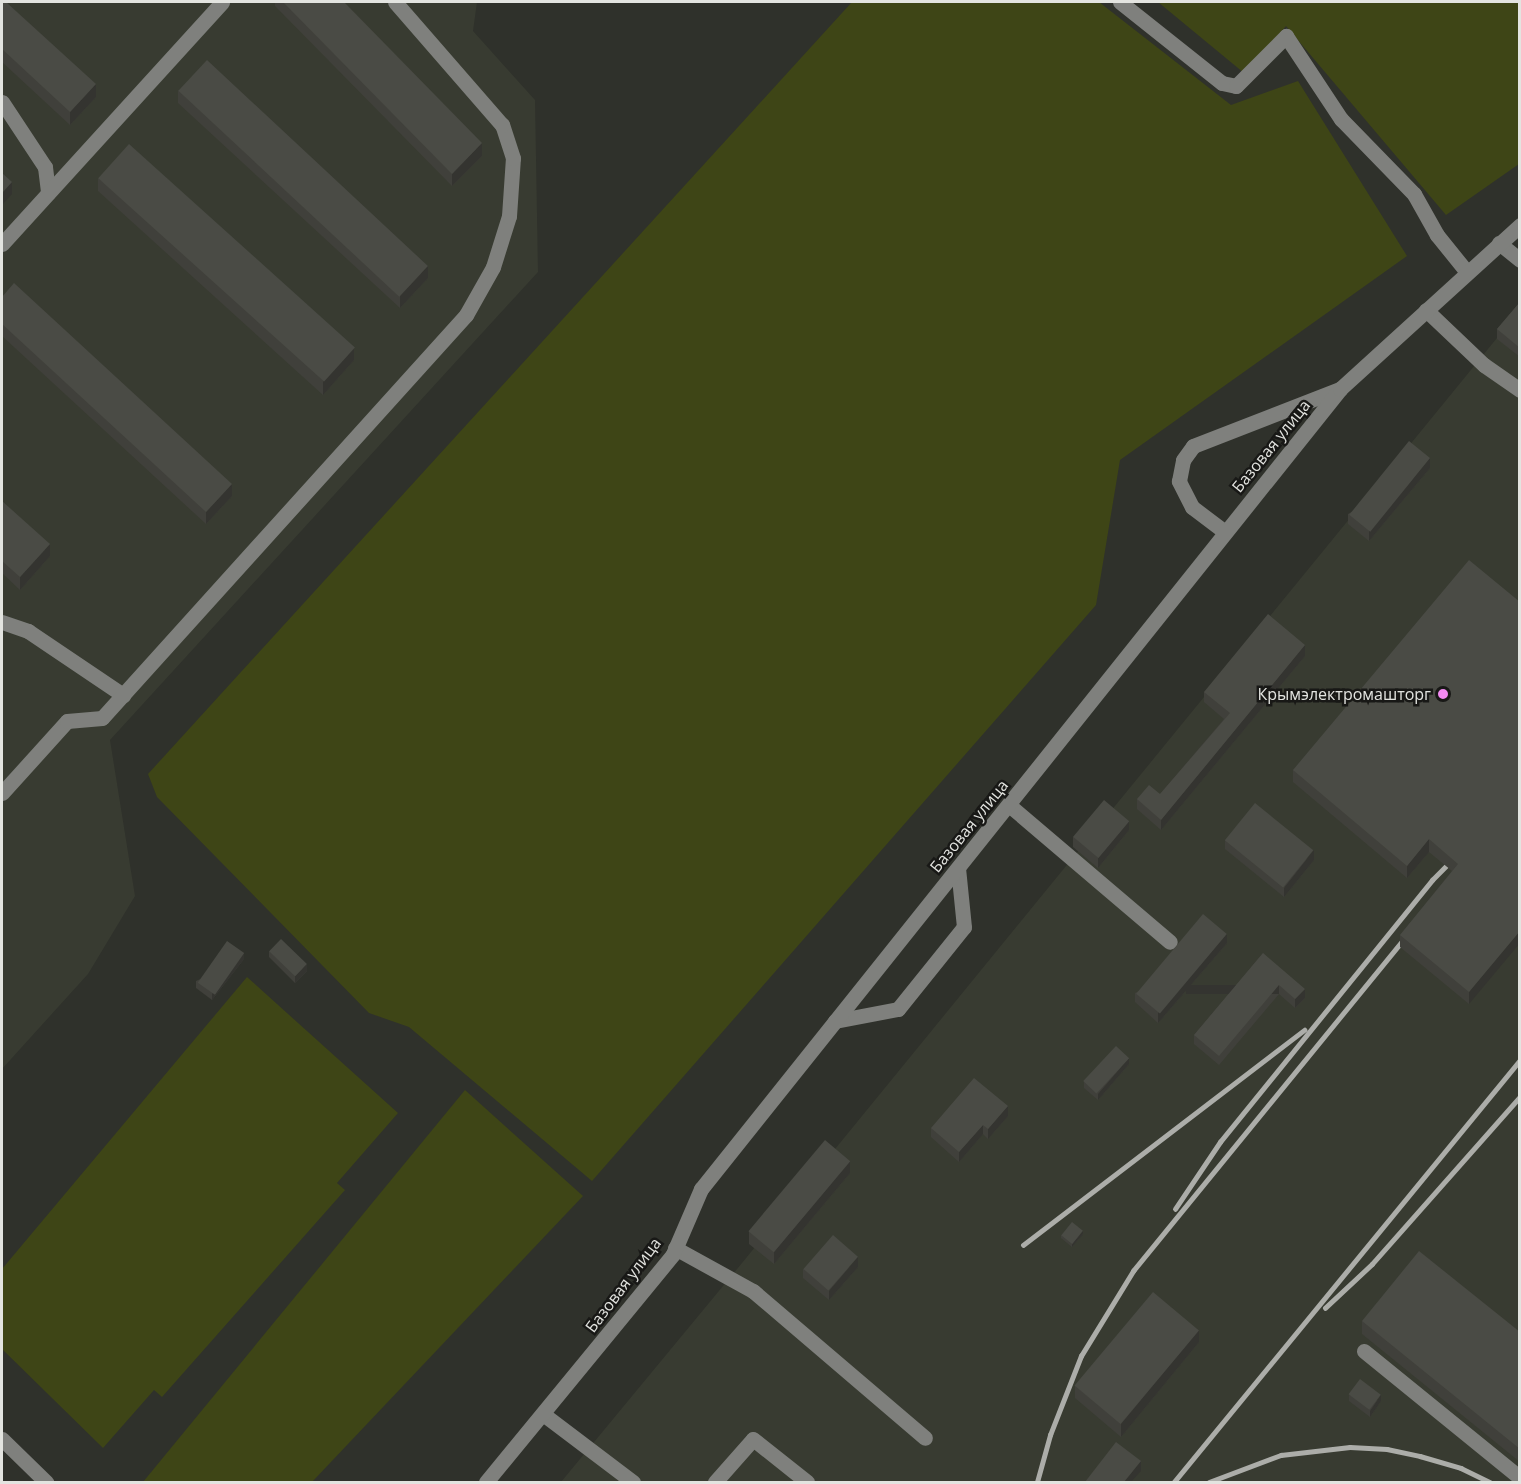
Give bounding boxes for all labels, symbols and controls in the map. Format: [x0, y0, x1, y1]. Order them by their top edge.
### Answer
street label: Базовая улица [1228, 396, 1314, 496]
place label: Крымэлектромашторг [1257, 684, 1431, 704]
marker: Крымэлектромашторг [1436, 687, 1450, 701]
street label: Базовая улица [926, 776, 1012, 876]
street label: Базовая улица [581, 1234, 665, 1336]

